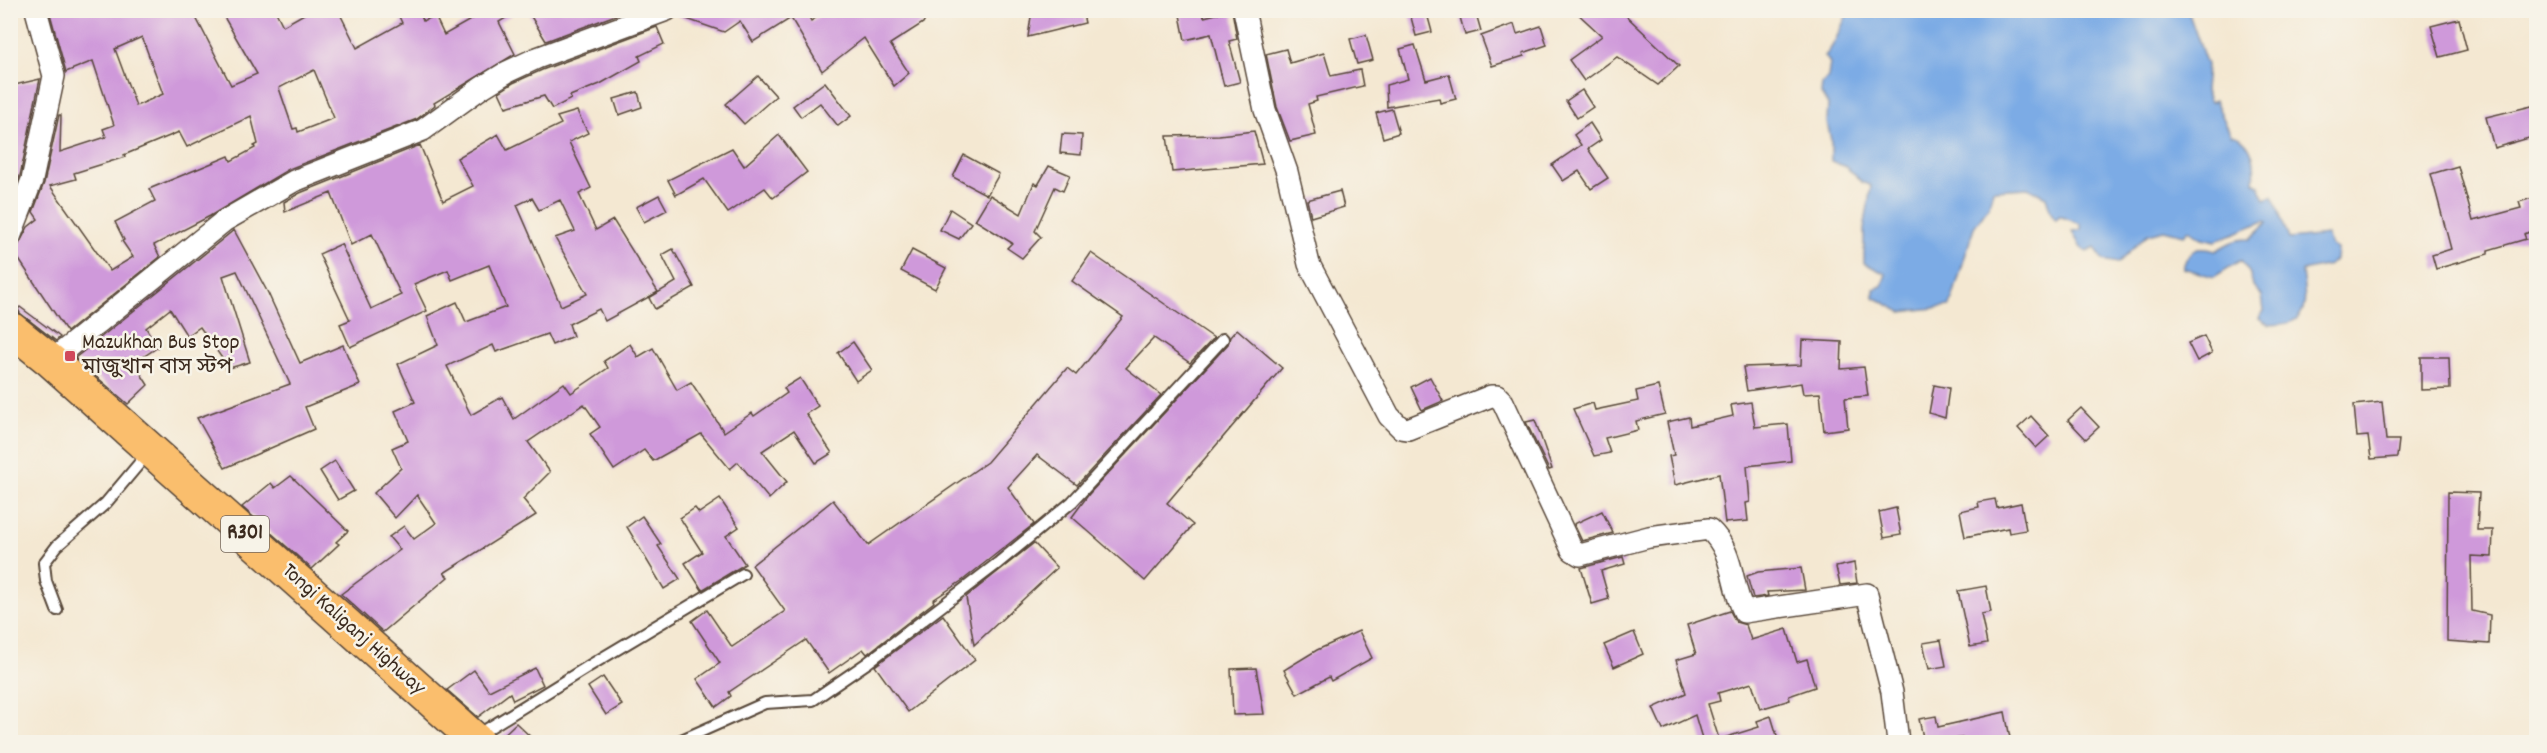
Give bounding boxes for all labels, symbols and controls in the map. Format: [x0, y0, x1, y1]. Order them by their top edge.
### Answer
place label: Mazukhan Bus Stop মাজুখান বাস স্টপ [81, 328, 240, 384]
marker: Mazukhan Bus Stop মাজুখান বাস স্টপ [63, 349, 77, 363]
road number: R301 [221, 516, 269, 552]
street label: Tongi Kaliganj Highway [274, 557, 433, 704]

